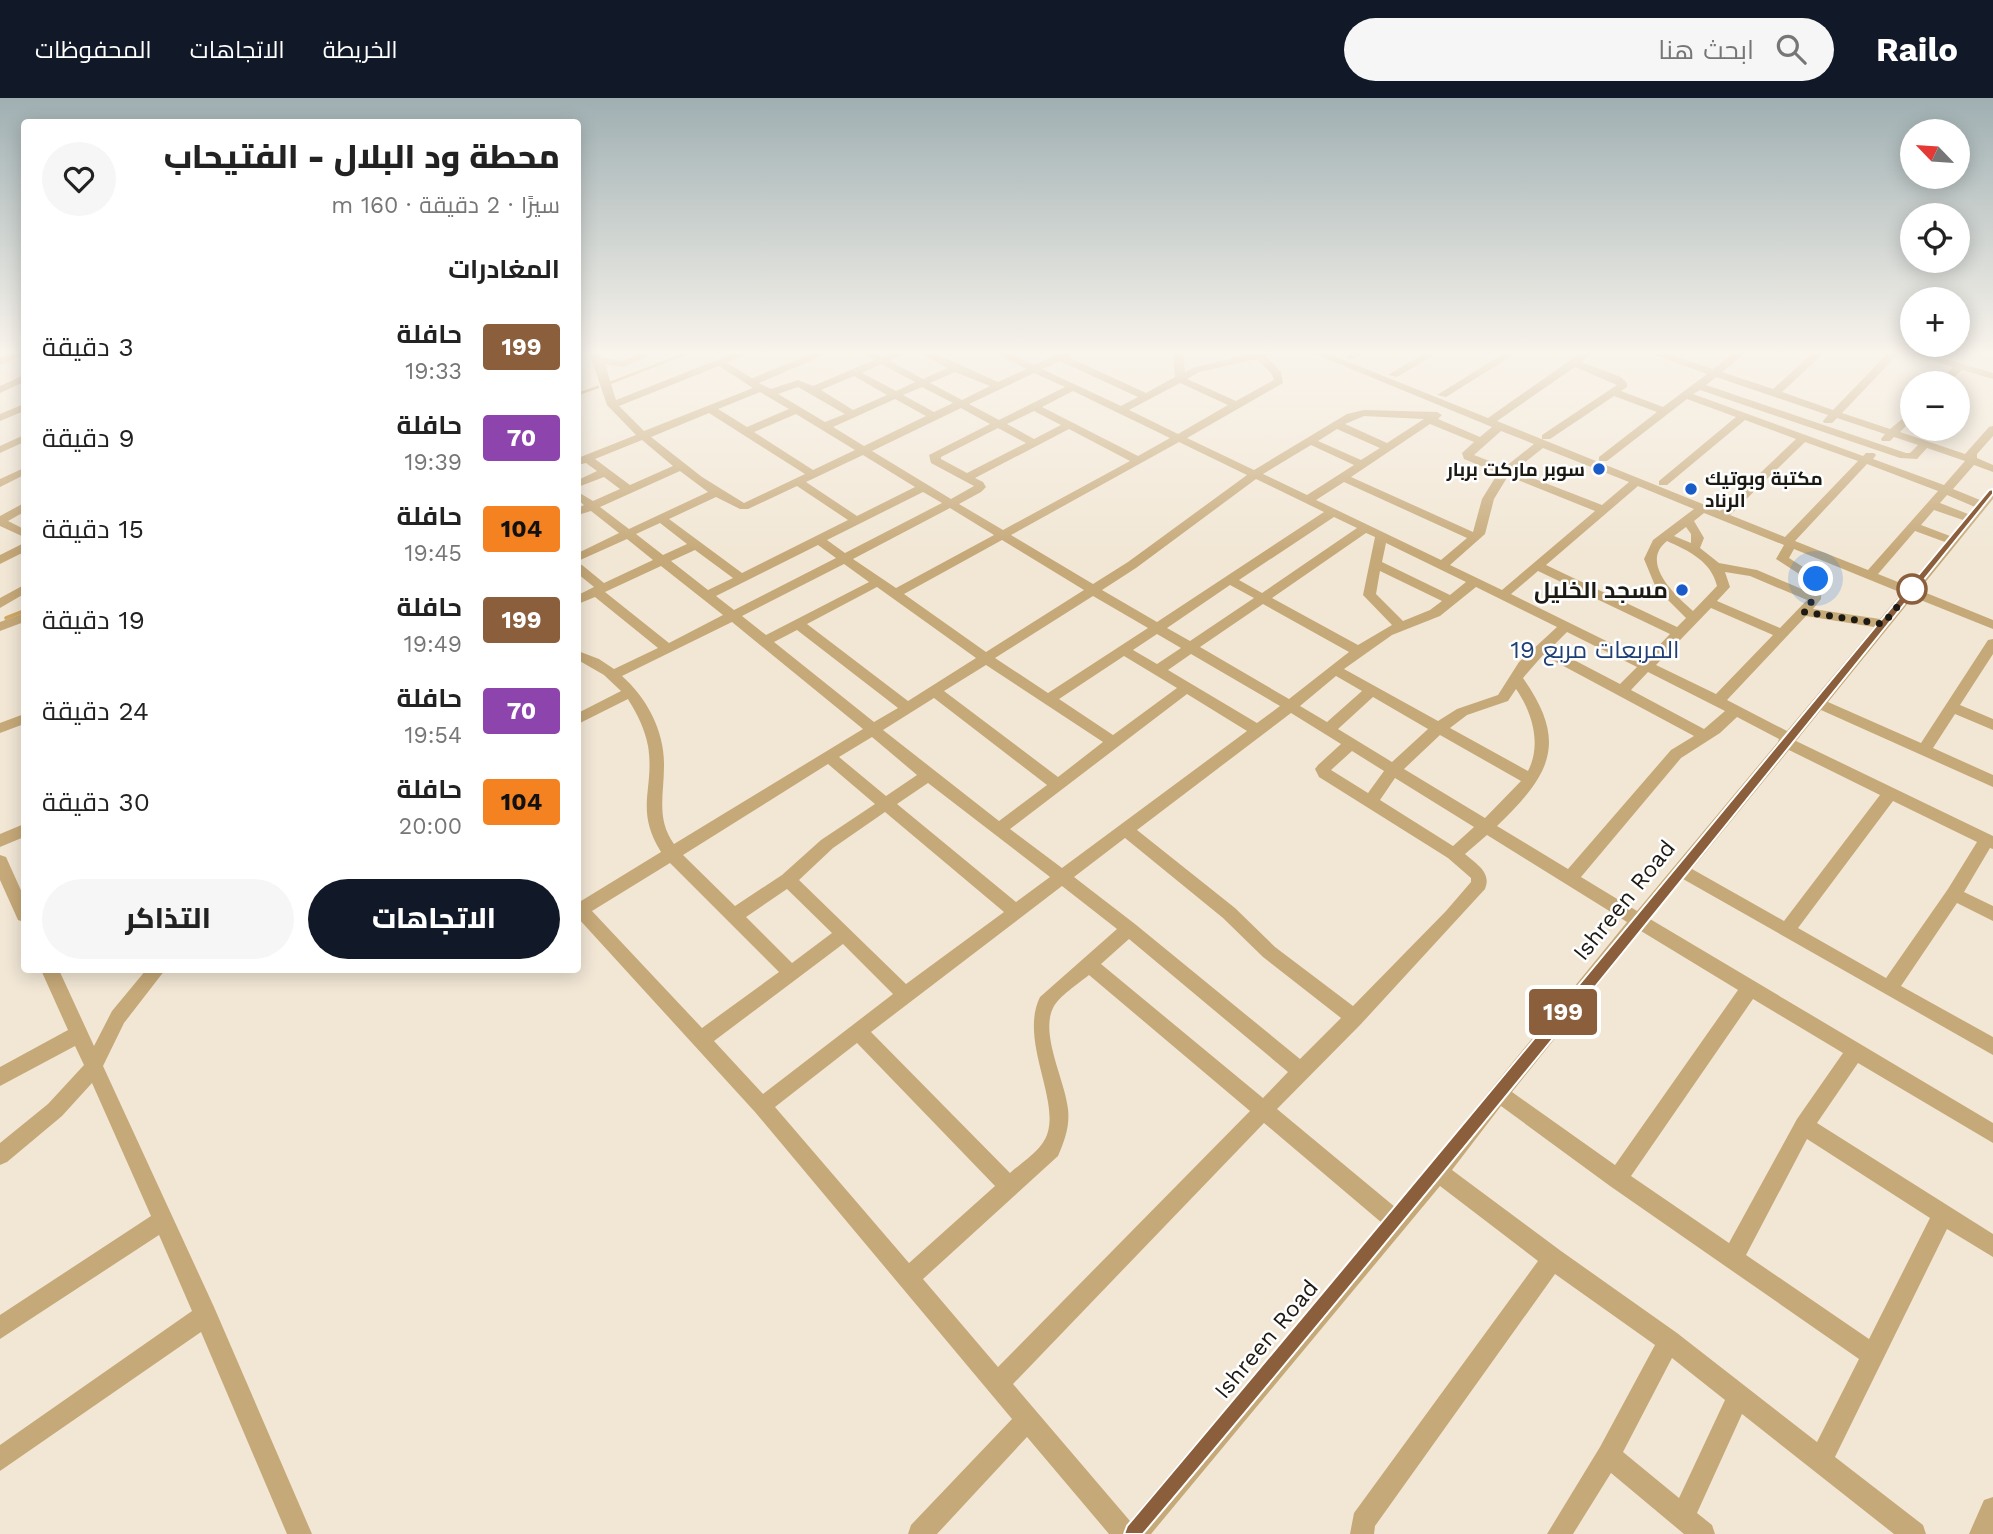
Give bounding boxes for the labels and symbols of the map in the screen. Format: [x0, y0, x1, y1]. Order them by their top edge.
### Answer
north arrow [1900, 119, 1970, 189]
place label: سوبر ماركت بربار [1446, 458, 1585, 481]
marker: سوبر ماركت بربار [1591, 461, 1607, 477]
place label: مكتبة وبوتيك الرناد [1705, 467, 1823, 512]
marker: مكتبة وبوتيك الرناد [1683, 481, 1699, 497]
your location [1798, 561, 1833, 596]
unlabelled marker [1897, 574, 1927, 604]
place label: مسجد الخليل [1534, 577, 1668, 604]
marker: مسجد الخليل [1674, 582, 1690, 598]
district label: المربعات مربع 19 [1511, 636, 1679, 666]
street label: Ishreen Road [1568, 835, 1681, 966]
line badge: 199 [1523, 989, 1603, 1035]
street label: Ishreen Road [1209, 1274, 1324, 1404]

